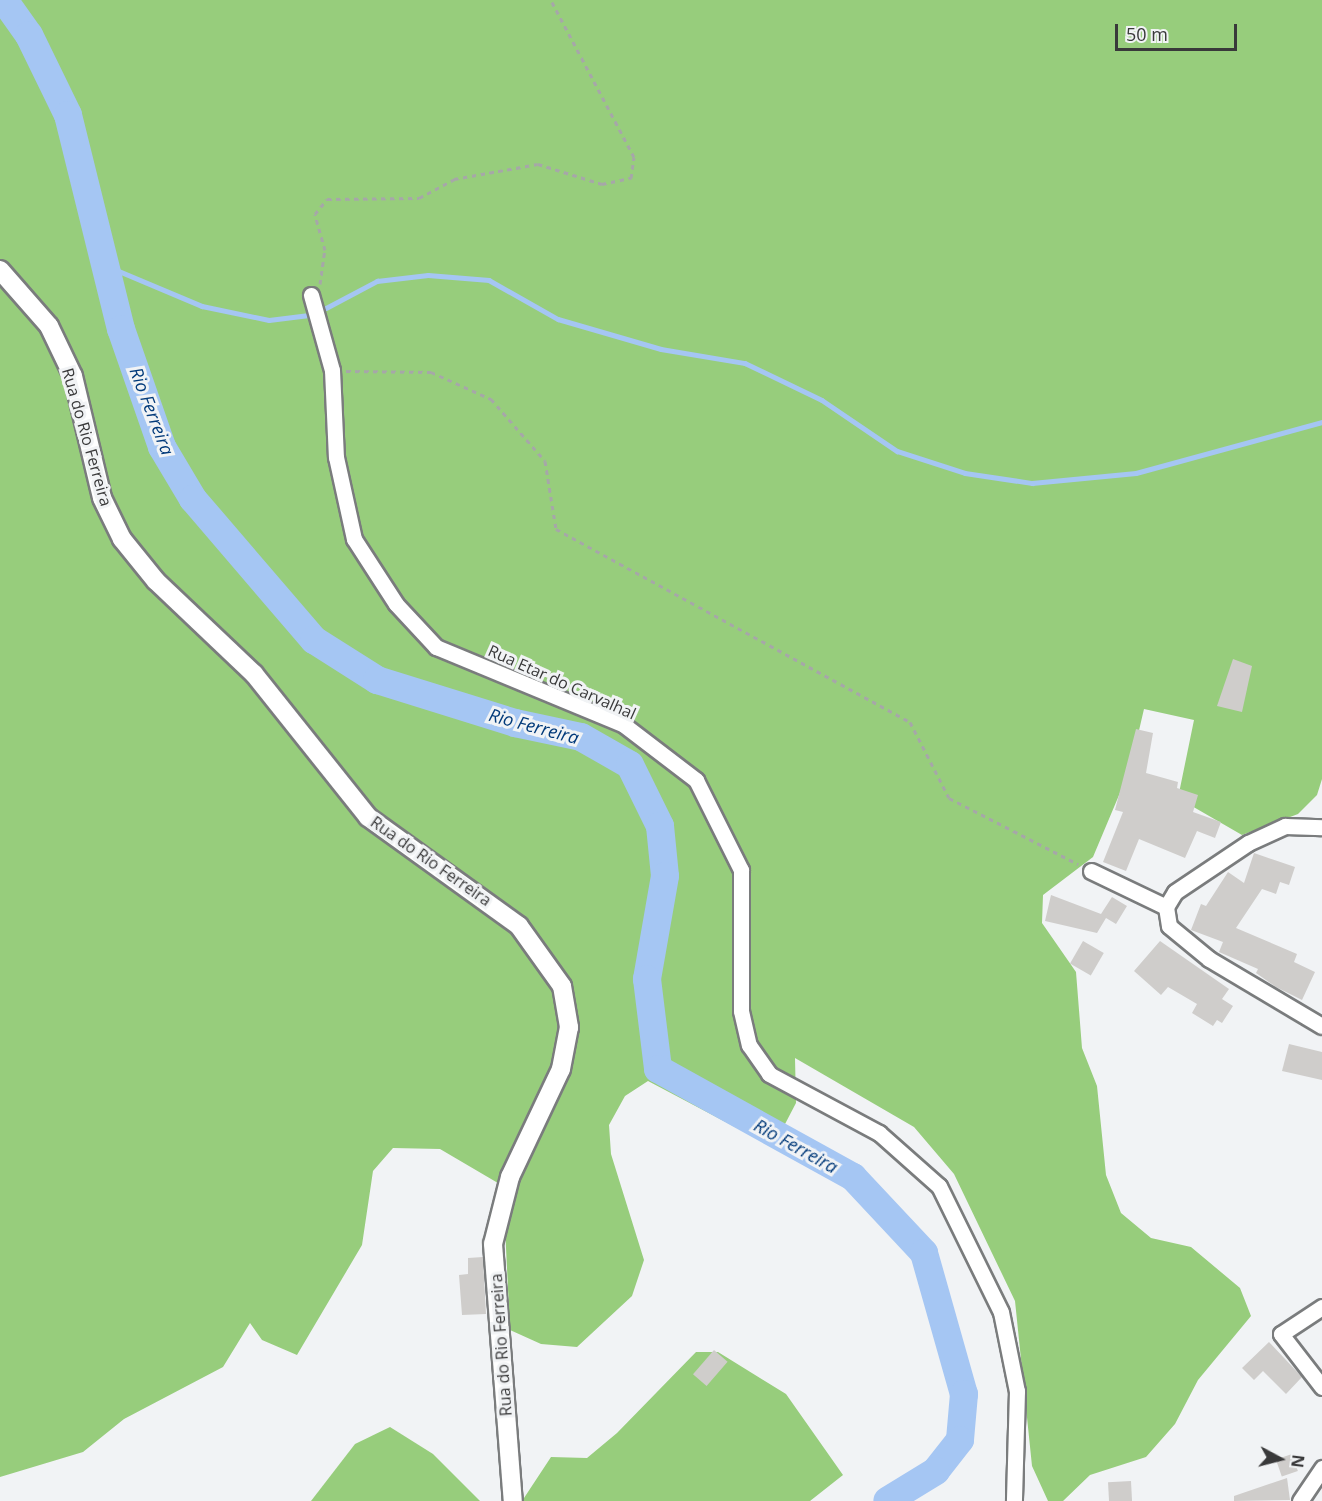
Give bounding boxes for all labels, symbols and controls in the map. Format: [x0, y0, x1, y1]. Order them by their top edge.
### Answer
scale bar [1118, 12, 1240, 50]
text: 50 m [1126, 22, 1168, 46]
water label: Rio Ferreira [125, 364, 179, 458]
street label: Rua do Rio Ferreira [58, 366, 116, 508]
street label: Rua Etar do Carvalhal [485, 641, 639, 723]
water label: Rio Ferreira [487, 704, 581, 748]
street label: Rua do Rio Ferreira [367, 812, 495, 910]
water label: Rio Ferreira [750, 1114, 842, 1178]
street label: Rua do Rio Ferreira [486, 1273, 516, 1417]
north arrow [1250, 1429, 1310, 1489]
text: N [1286, 1453, 1310, 1469]

